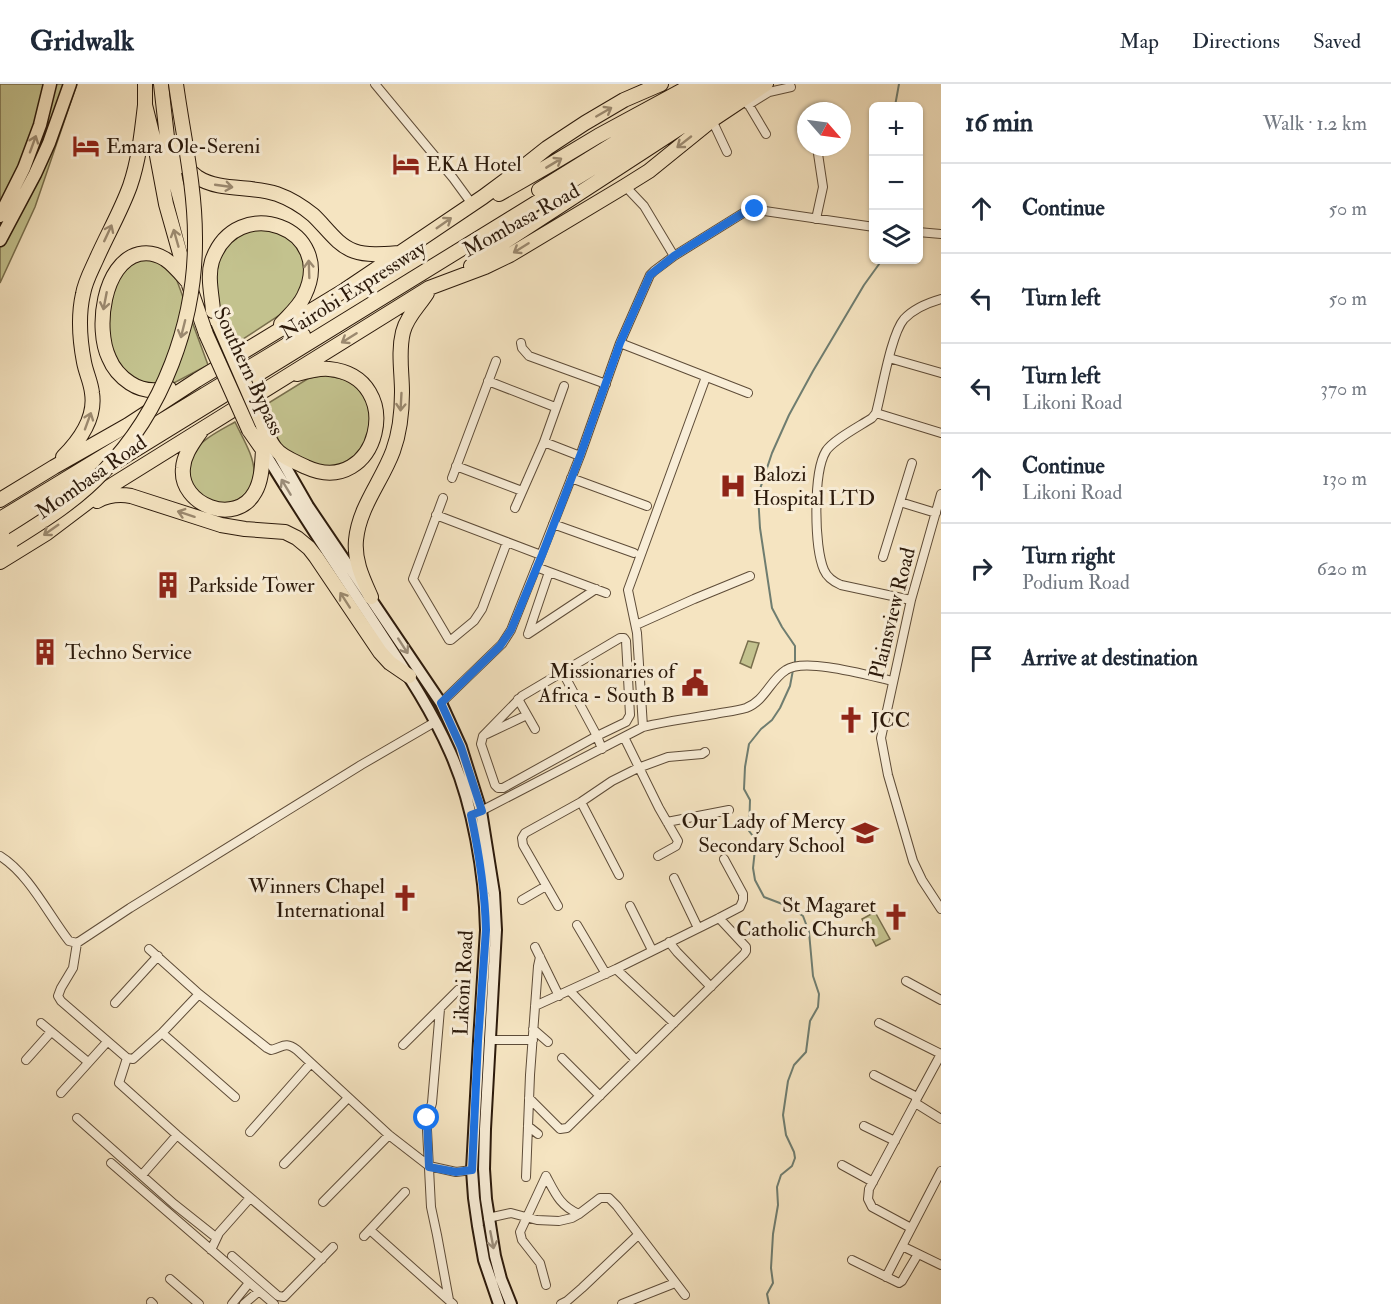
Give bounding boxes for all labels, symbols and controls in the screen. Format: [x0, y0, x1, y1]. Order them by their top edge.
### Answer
text: Gridwalk [30, 24, 134, 59]
text: Map [1119, 28, 1159, 55]
text: Directions [1192, 28, 1280, 55]
text: Saved [1313, 28, 1361, 55]
north arrow [797, 102, 851, 156]
map controls [869, 102, 923, 264]
button: + [869, 102, 923, 156]
one-way arrow [595, 106, 612, 118]
text: 16 min [965, 107, 1033, 139]
text: Walk · 1.2 km [1263, 111, 1367, 136]
hotel icon: Emara Ole-Sereni [71, 131, 101, 161]
place label: Emara Ole-Sereni [106, 133, 261, 160]
one-way arrow [29, 135, 40, 154]
one-way arrow [677, 136, 693, 149]
hotel icon: EKA Hotel [391, 149, 421, 179]
place label: EKA Hotel [426, 151, 522, 178]
button: − [869, 156, 923, 210]
one-way arrow [545, 157, 562, 169]
street label: Mombasa Road [458, 177, 585, 264]
one-way arrow [213, 180, 233, 191]
icon: ahead [965, 192, 998, 225]
text: Continue [1022, 194, 1105, 222]
route end [741, 195, 767, 221]
text: 50 m [1328, 196, 1367, 221]
button: layers [869, 210, 923, 264]
one-way arrow [435, 217, 451, 229]
one-way arrow [103, 225, 115, 243]
one-way arrow [170, 229, 181, 248]
street label: Nairobi Expressway [275, 234, 432, 346]
one-way arrow [513, 242, 530, 254]
one-way arrow [304, 259, 315, 279]
icon: left [965, 282, 998, 315]
text: Turn left [1022, 284, 1101, 312]
text: 50 m [1328, 286, 1367, 311]
one-way arrow [99, 291, 110, 310]
street label: Southern Bypass [207, 303, 290, 440]
one-way arrow [176, 319, 188, 338]
one-way arrow [341, 332, 358, 344]
text: Turn left [1022, 362, 1101, 390]
icon: left [965, 372, 998, 405]
text: 370 m [1320, 376, 1367, 401]
text: Likoni Road [1022, 390, 1122, 415]
one-way arrow [396, 391, 407, 411]
one-way arrow [83, 412, 94, 431]
street label: Mombasa Road [31, 429, 153, 526]
text: Continue [1022, 452, 1105, 480]
place label: Balozi Hospital LTD [753, 461, 875, 512]
icon: ahead [965, 462, 998, 495]
text: 130 m [1322, 466, 1367, 491]
hospital icon: Balozi Hospital LTD [718, 471, 748, 501]
one-way arrow [279, 479, 291, 496]
text: Likoni Road [1022, 480, 1122, 505]
one-way arrow [176, 508, 195, 519]
one-way arrow [44, 524, 60, 536]
text: Turn right [1022, 542, 1115, 570]
street label: Plainsview Road [863, 544, 922, 682]
icon: right [965, 552, 998, 585]
text: 620 m [1317, 556, 1367, 581]
building icon: Parkside Tower [153, 570, 183, 600]
text: Podium Road [1022, 570, 1130, 595]
place label: Parkside Tower [188, 572, 315, 599]
one-way arrow [339, 592, 352, 609]
building icon: Techno Service [30, 637, 60, 667]
one-way arrow [397, 637, 409, 654]
place label: Techno Service [65, 639, 192, 666]
icon: arrive [965, 642, 998, 675]
text: Arrive at destination [1022, 644, 1198, 672]
place label: Missionaries of Africa - South B [537, 658, 678, 709]
public building icon: Missionaries of Africa - South B [680, 668, 710, 698]
church icon: JCC [836, 705, 866, 735]
place label: JCC [870, 707, 910, 734]
place label: Our Lady of Mercy Secondary School [681, 808, 846, 859]
school or university icon: Our Lady of Mercy Secondary School [850, 818, 880, 848]
place label: Winners Chapel International [247, 873, 386, 924]
church icon: Winners Chapel International [390, 883, 420, 913]
place label: St Magaret Catholic Church [736, 892, 876, 943]
church icon: St Magaret Catholic Church [881, 902, 911, 932]
street label: Likoni Road [447, 929, 480, 1036]
route start [413, 1104, 439, 1130]
one-way arrow [487, 1230, 498, 1250]

